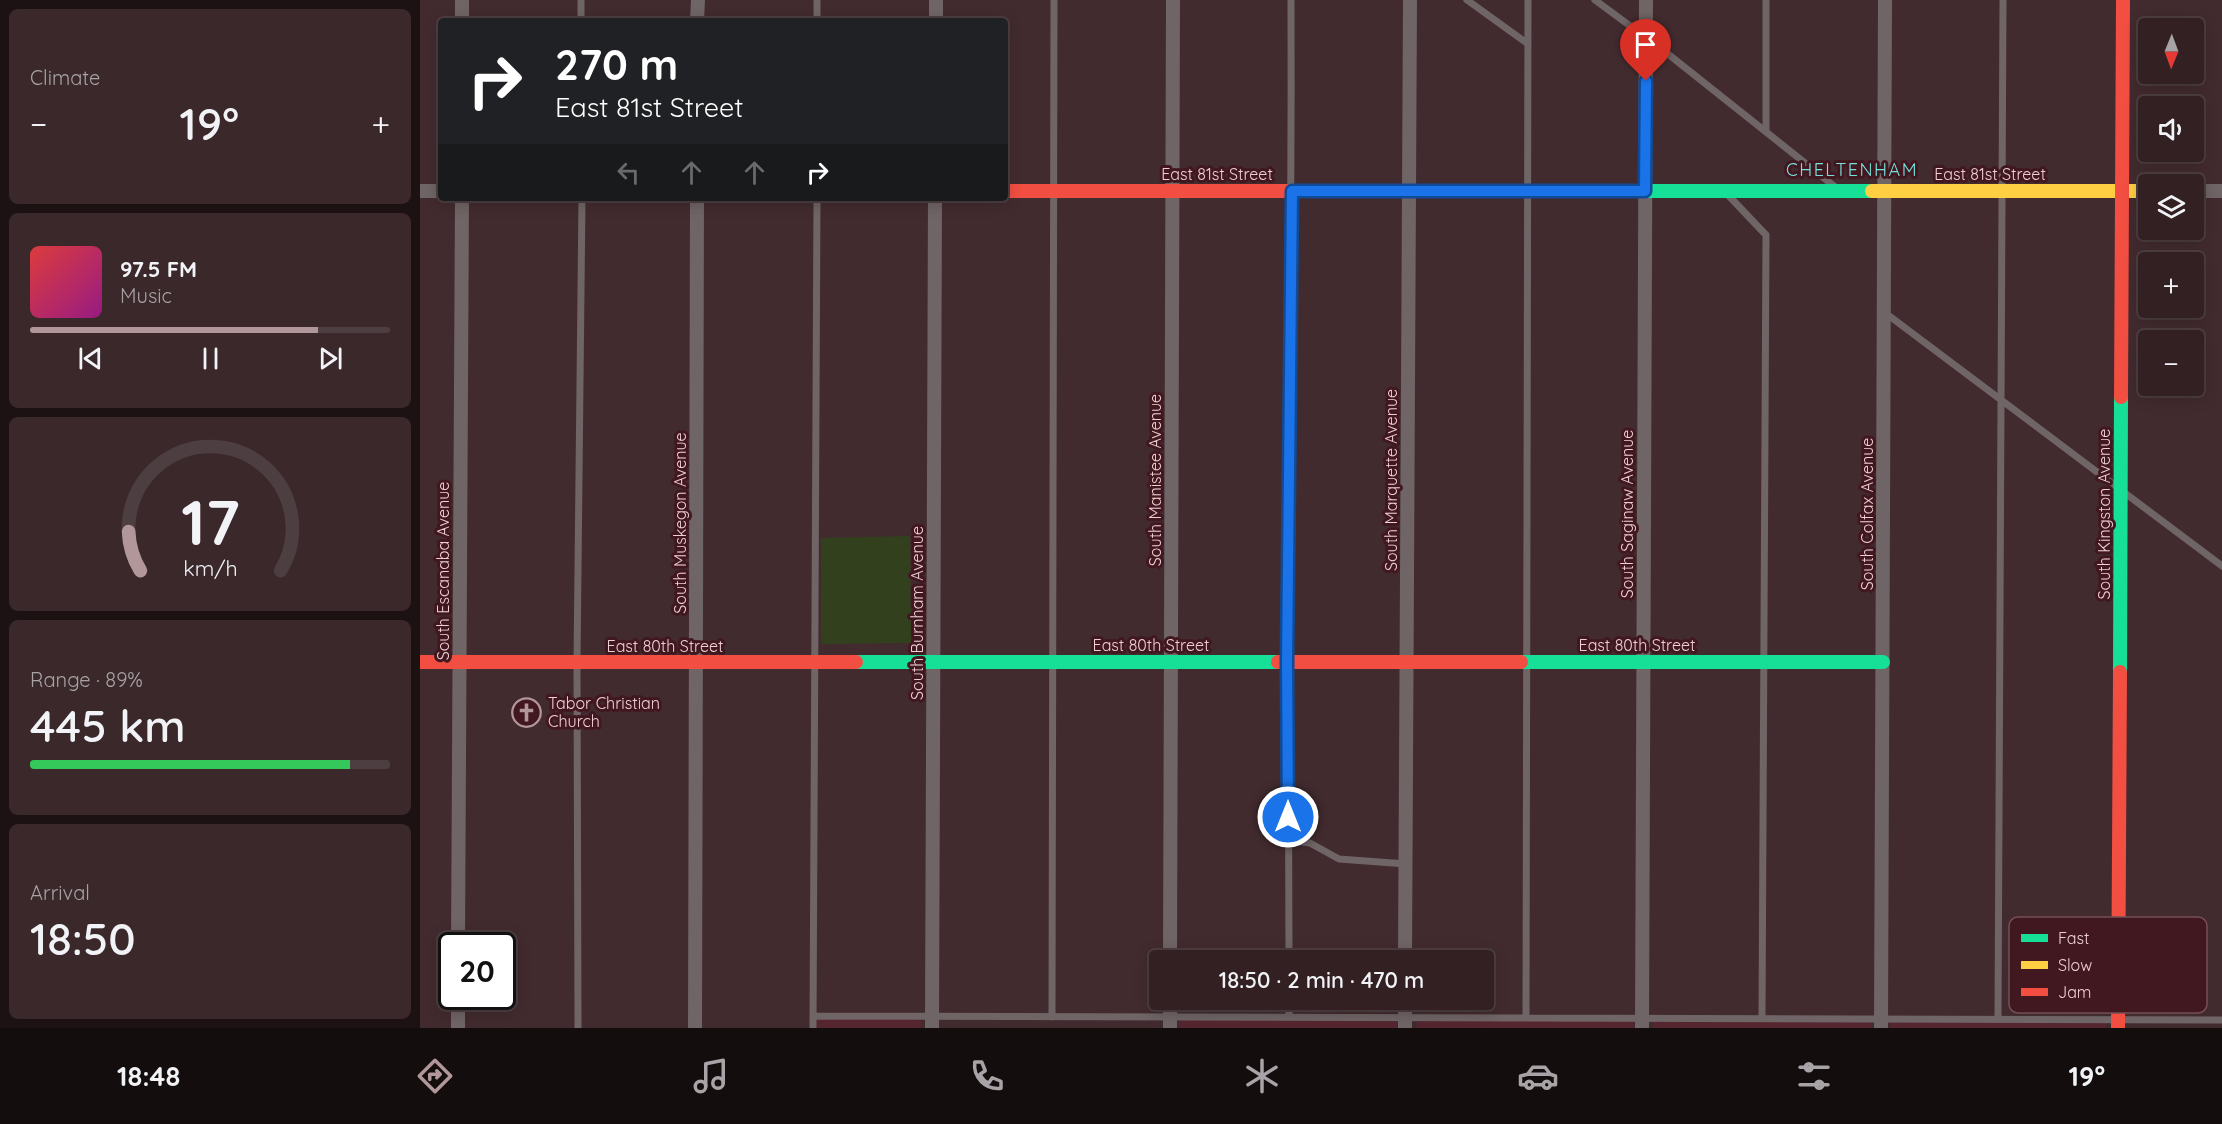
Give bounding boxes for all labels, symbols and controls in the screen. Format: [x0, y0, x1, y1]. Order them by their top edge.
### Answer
north arrow [2138, 18, 2204, 84]
map controls [2138, 18, 2204, 396]
pin [1620, 19, 1671, 81]
icon: arrive [1629, 28, 1662, 61]
text: 270 m [555, 38, 678, 91]
icon: right [456, 42, 534, 120]
text: Climate [30, 65, 100, 90]
text: East 81st Street [555, 90, 743, 124]
text: 19° [180, 95, 239, 151]
button: sound [2138, 96, 2204, 162]
text: − [30, 103, 47, 144]
text: + [371, 103, 390, 144]
icon: left [612, 156, 645, 189]
icon: ahead [675, 156, 708, 189]
icon: ahead [738, 156, 771, 189]
icon: right [801, 156, 834, 189]
district label: CHELTENHAM [1786, 158, 1918, 181]
street label: East 81st Street [1161, 164, 1273, 184]
street label: East 81st Street [1934, 164, 2046, 184]
button: layers [2138, 174, 2204, 240]
button: + [2138, 252, 2204, 318]
text: 97.5 FM [120, 255, 197, 283]
text: Music [120, 283, 172, 308]
button: − [2138, 330, 2204, 396]
icon: previous [74, 342, 107, 375]
icon: pause [194, 342, 227, 375]
icon: next [314, 342, 347, 375]
street label: South Marquette Avenue [1381, 389, 1401, 571]
street label: South Manistee Avenue [1145, 394, 1165, 566]
street label: South Kingston Avenue [2094, 429, 2114, 599]
street label: South Saginaw Avenue [1617, 430, 1637, 598]
street label: South Muskegon Avenue [670, 432, 690, 614]
street label: South Colfax Avenue [1857, 438, 1877, 590]
street label: South Escanaba Avenue [433, 482, 453, 660]
text: 17 [181, 483, 239, 561]
street label: South Burnham Avenue [907, 526, 927, 700]
text: km/h [183, 555, 237, 581]
street label: East 80th Street [1093, 635, 1209, 655]
street label: East 80th Street [1579, 635, 1695, 655]
street label: East 80th Street [607, 636, 723, 656]
text: Range · 89% [30, 667, 143, 692]
place label: Tabor Christian Church [548, 693, 660, 731]
church icon: Tabor Christian Church [511, 696, 543, 728]
text: 445 km [30, 697, 186, 753]
position arrow [1256, 785, 1320, 849]
text: Arrival [30, 880, 90, 905]
text: 18:50 [30, 910, 136, 966]
legend [2009, 917, 2207, 1013]
text: Fast [2058, 928, 2089, 948]
speed limit sign: 20 [438, 932, 516, 1010]
text: Slow [2058, 955, 2092, 975]
text: 18:50 · 2 min · 470 m [1219, 966, 1424, 994]
text: Jam [2058, 982, 2091, 1002]
icon: directions [414, 1055, 456, 1097]
icon: music [690, 1055, 732, 1097]
icon: phone [966, 1055, 1008, 1097]
icon: climate [1241, 1055, 1283, 1097]
icon: car [1517, 1055, 1559, 1097]
icon: filters [1793, 1055, 1835, 1097]
text: 18:48 [117, 1059, 180, 1093]
text: 19° [2069, 1059, 2105, 1093]

